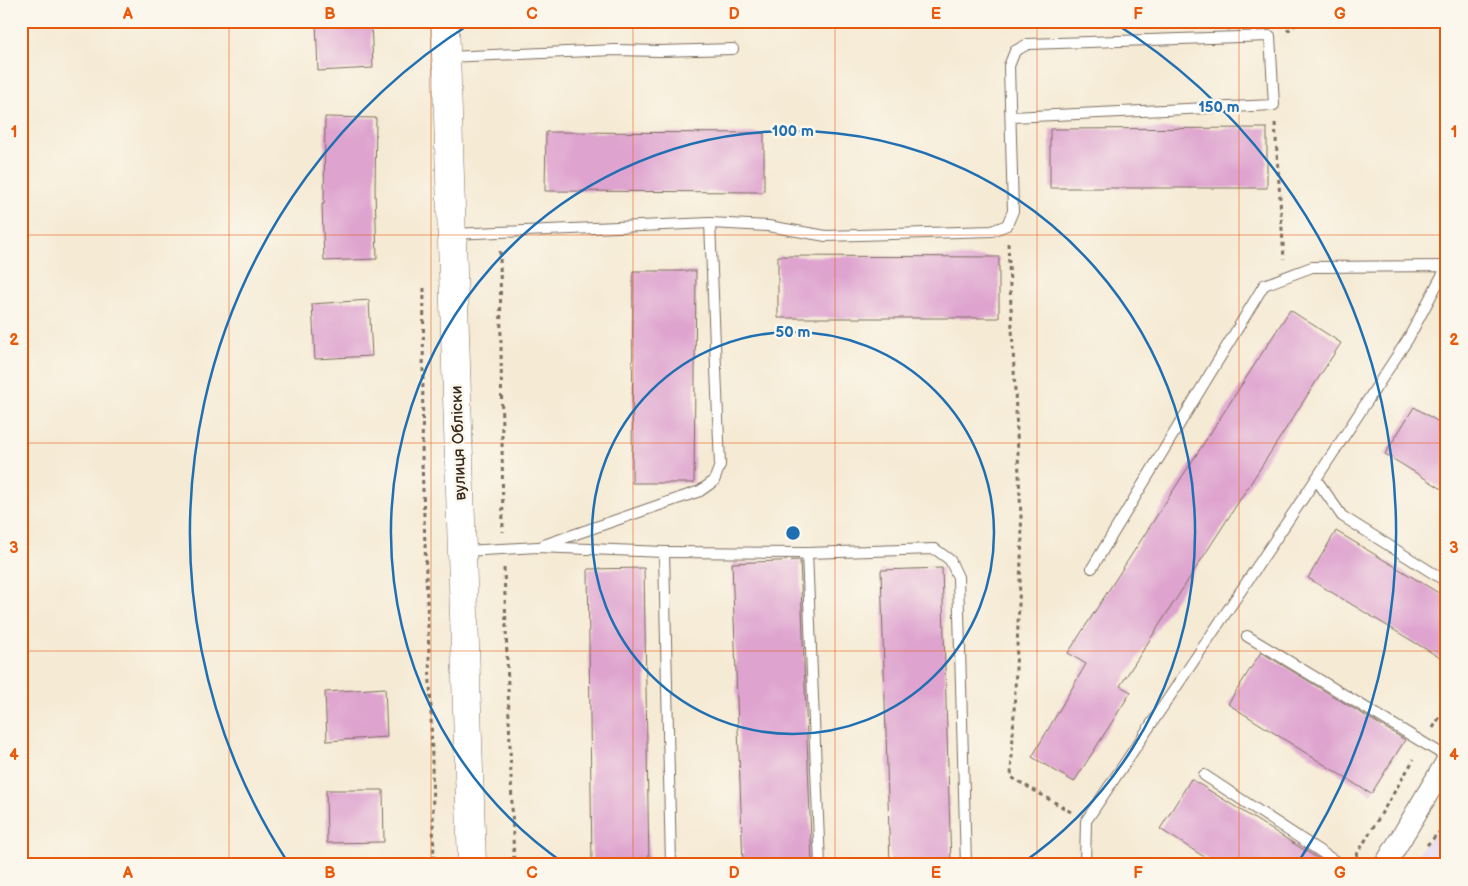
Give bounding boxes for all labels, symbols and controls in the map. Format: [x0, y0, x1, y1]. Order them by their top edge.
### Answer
text: A [122, 5, 133, 24]
text: B [324, 5, 336, 24]
text: C [526, 5, 538, 24]
text: D [728, 5, 740, 24]
text: E [931, 5, 941, 24]
text: F [1133, 5, 1143, 24]
text: G [1334, 5, 1346, 24]
text: 150 m [1198, 98, 1240, 117]
text: 100 m [772, 122, 814, 141]
text: 1 [11, 123, 17, 142]
text: 1 [1451, 123, 1457, 142]
text: 50 m [776, 323, 811, 342]
text: 2 [9, 331, 19, 350]
text: 2 [1449, 331, 1459, 350]
street label: вулиця Обліски [447, 385, 471, 501]
centre of rings [784, 524, 802, 542]
text: 3 [9, 539, 19, 558]
text: 3 [1449, 539, 1459, 558]
text: 4 [9, 746, 19, 765]
text: 4 [1449, 746, 1459, 765]
text: A [122, 864, 133, 883]
text: B [324, 864, 336, 883]
text: C [526, 864, 538, 883]
text: D [728, 864, 740, 883]
text: E [931, 864, 941, 883]
text: F [1133, 864, 1143, 883]
text: G [1334, 864, 1346, 883]

